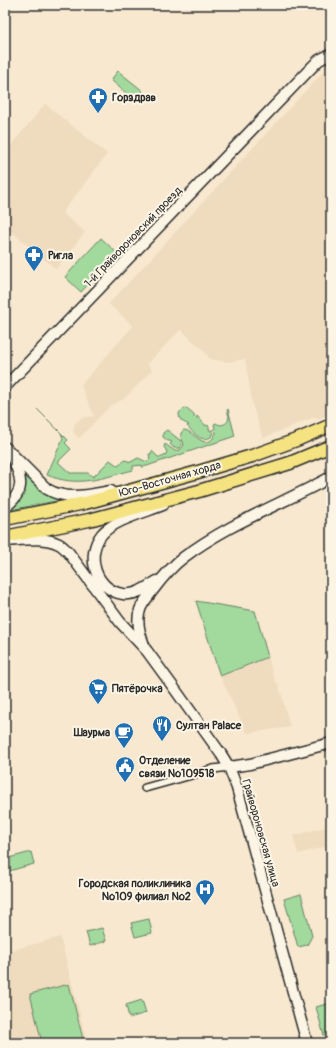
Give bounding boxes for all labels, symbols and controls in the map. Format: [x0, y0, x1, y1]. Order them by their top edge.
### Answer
pharmacy icon: Горздрав [87, 86, 109, 114]
place label: Горздрав [112, 91, 157, 104]
street label: 1-й Грайвороновский проезд [82, 184, 185, 290]
pharmacy icon: Ригла [23, 244, 45, 272]
place label: Ригла [48, 249, 73, 262]
street label: Юго-Восточная хорда [118, 458, 222, 500]
supermarket icon: Пятёрочка [87, 677, 109, 705]
place label: Пятёрочка [112, 682, 163, 695]
restaurant icon: Султан Palace [151, 714, 173, 742]
place label: Султан Palace [176, 719, 242, 732]
cafe icon: Шаурма [113, 721, 135, 749]
place label: Шаурма [73, 726, 110, 739]
place label: Отделение связи №109518 [138, 754, 215, 780]
public building icon: Отделение связи №109518 [114, 755, 136, 783]
street label: Грайвороновская улица [239, 778, 283, 888]
place label: Городская поликлиника №109 филиал №2 [78, 877, 191, 903]
hospital icon: Городская поликлиника №109 филиал №2 [194, 878, 216, 906]

